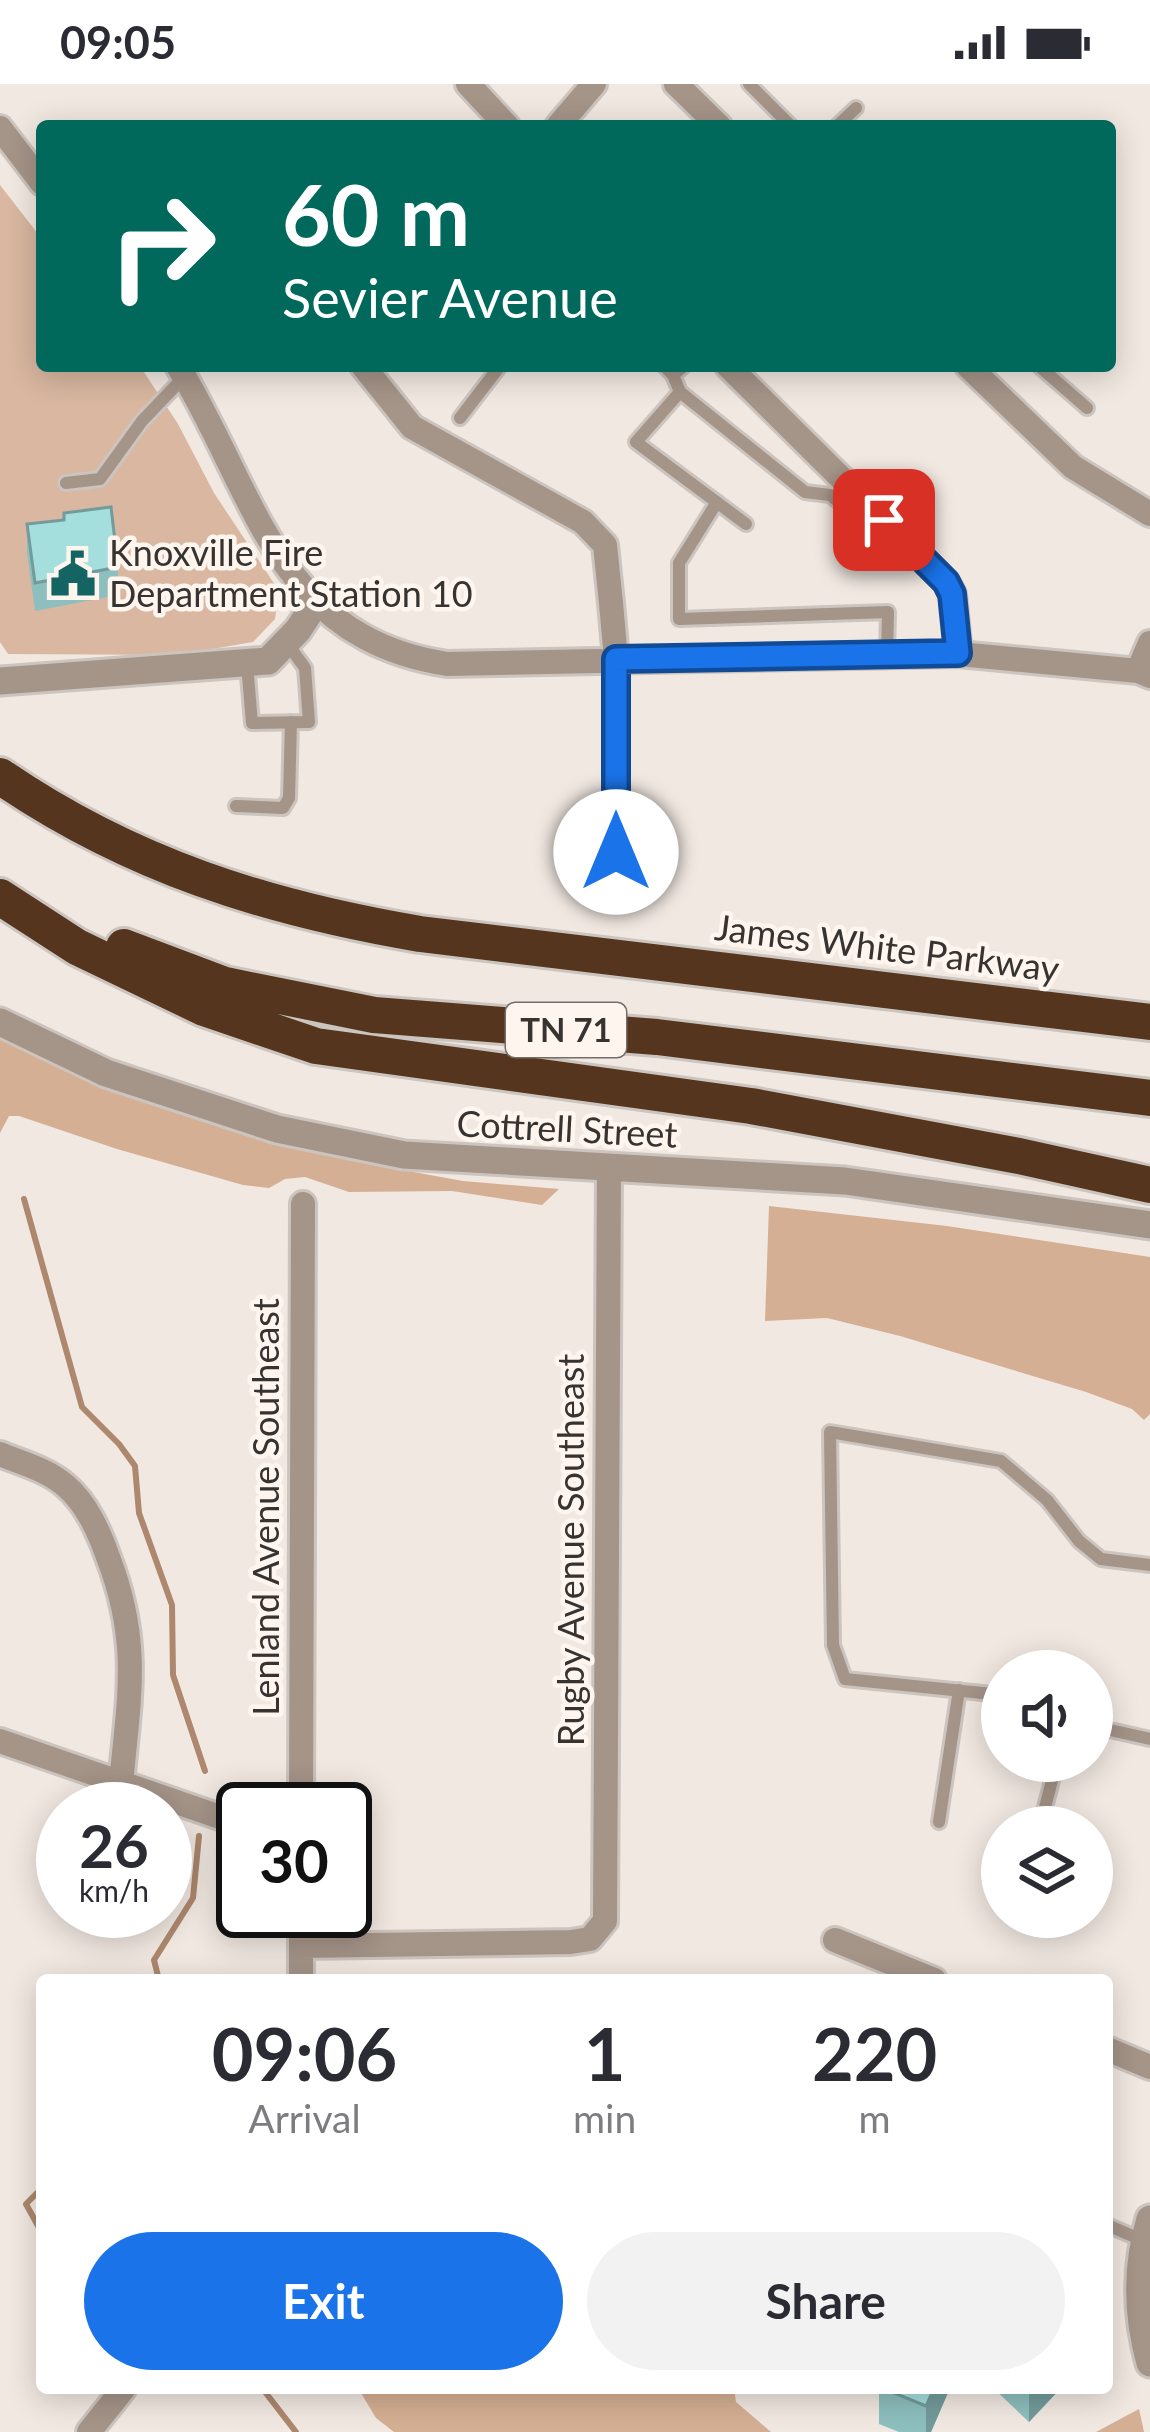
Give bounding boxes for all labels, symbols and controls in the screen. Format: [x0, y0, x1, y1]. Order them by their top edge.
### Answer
text: 09:05 [60, 15, 176, 69]
text: 60 m [282, 163, 470, 264]
icon: right [84, 168, 240, 324]
text: Sevier Avenue [282, 265, 618, 330]
pin [833, 469, 935, 571]
icon: arrive [851, 487, 917, 553]
place label: Knoxville Fire Department Station 10 [109, 530, 473, 615]
public building icon: Knoxville Fire Department Station 10 [48, 549, 98, 599]
position arrow [553, 789, 679, 915]
street label: James White Parkway [712, 904, 1062, 990]
road number: TN 71 [506, 1003, 626, 1057]
street label: Cottrell Street [456, 1100, 679, 1156]
street label: Lenland Avenue Southeast [243, 1298, 287, 1716]
street label: Rugby Avenue Southeast [548, 1354, 592, 1746]
map controls [981, 1650, 1113, 1938]
button: sound [981, 1650, 1113, 1782]
speed limit sign: 30 [216, 1782, 372, 1938]
button: layers [981, 1806, 1113, 1938]
text: 26 [79, 1809, 149, 1881]
text: km/h [79, 1872, 149, 1908]
text: 09:06 [212, 2010, 397, 2096]
text: 1 [584, 2010, 626, 2096]
text: 220 [812, 2010, 937, 2096]
text: Arrival [248, 2095, 361, 2141]
text: min [573, 2095, 636, 2141]
text: m [859, 2095, 891, 2141]
button: Exit [84, 2232, 563, 2370]
button: Share [587, 2232, 1065, 2370]

